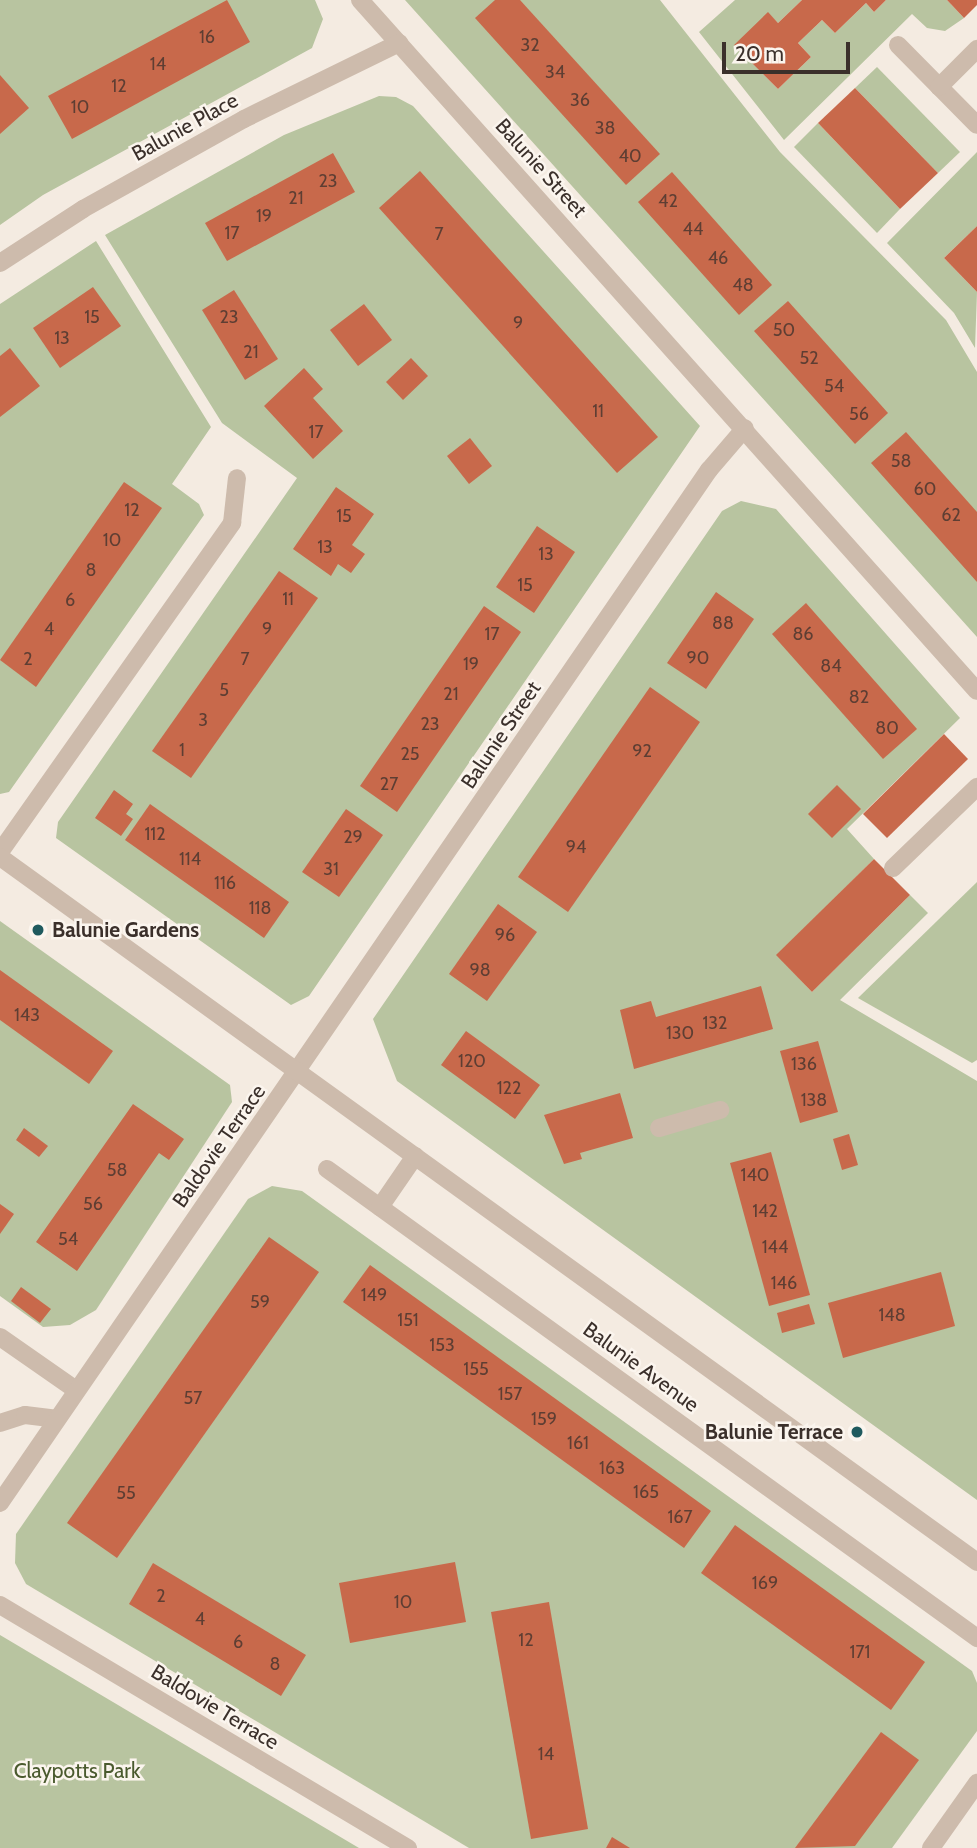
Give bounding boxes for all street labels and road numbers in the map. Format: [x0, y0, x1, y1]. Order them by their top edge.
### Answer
street label: Balunie Place [128, 88, 242, 166]
street label: Balunie Street [490, 113, 592, 223]
street label: Balunie Street [456, 676, 546, 794]
street label: Baldovie Terrace [167, 1080, 271, 1212]
street label: Balunie Avenue [578, 1317, 704, 1417]
street label: Baldovie Terrace [147, 1659, 283, 1755]

